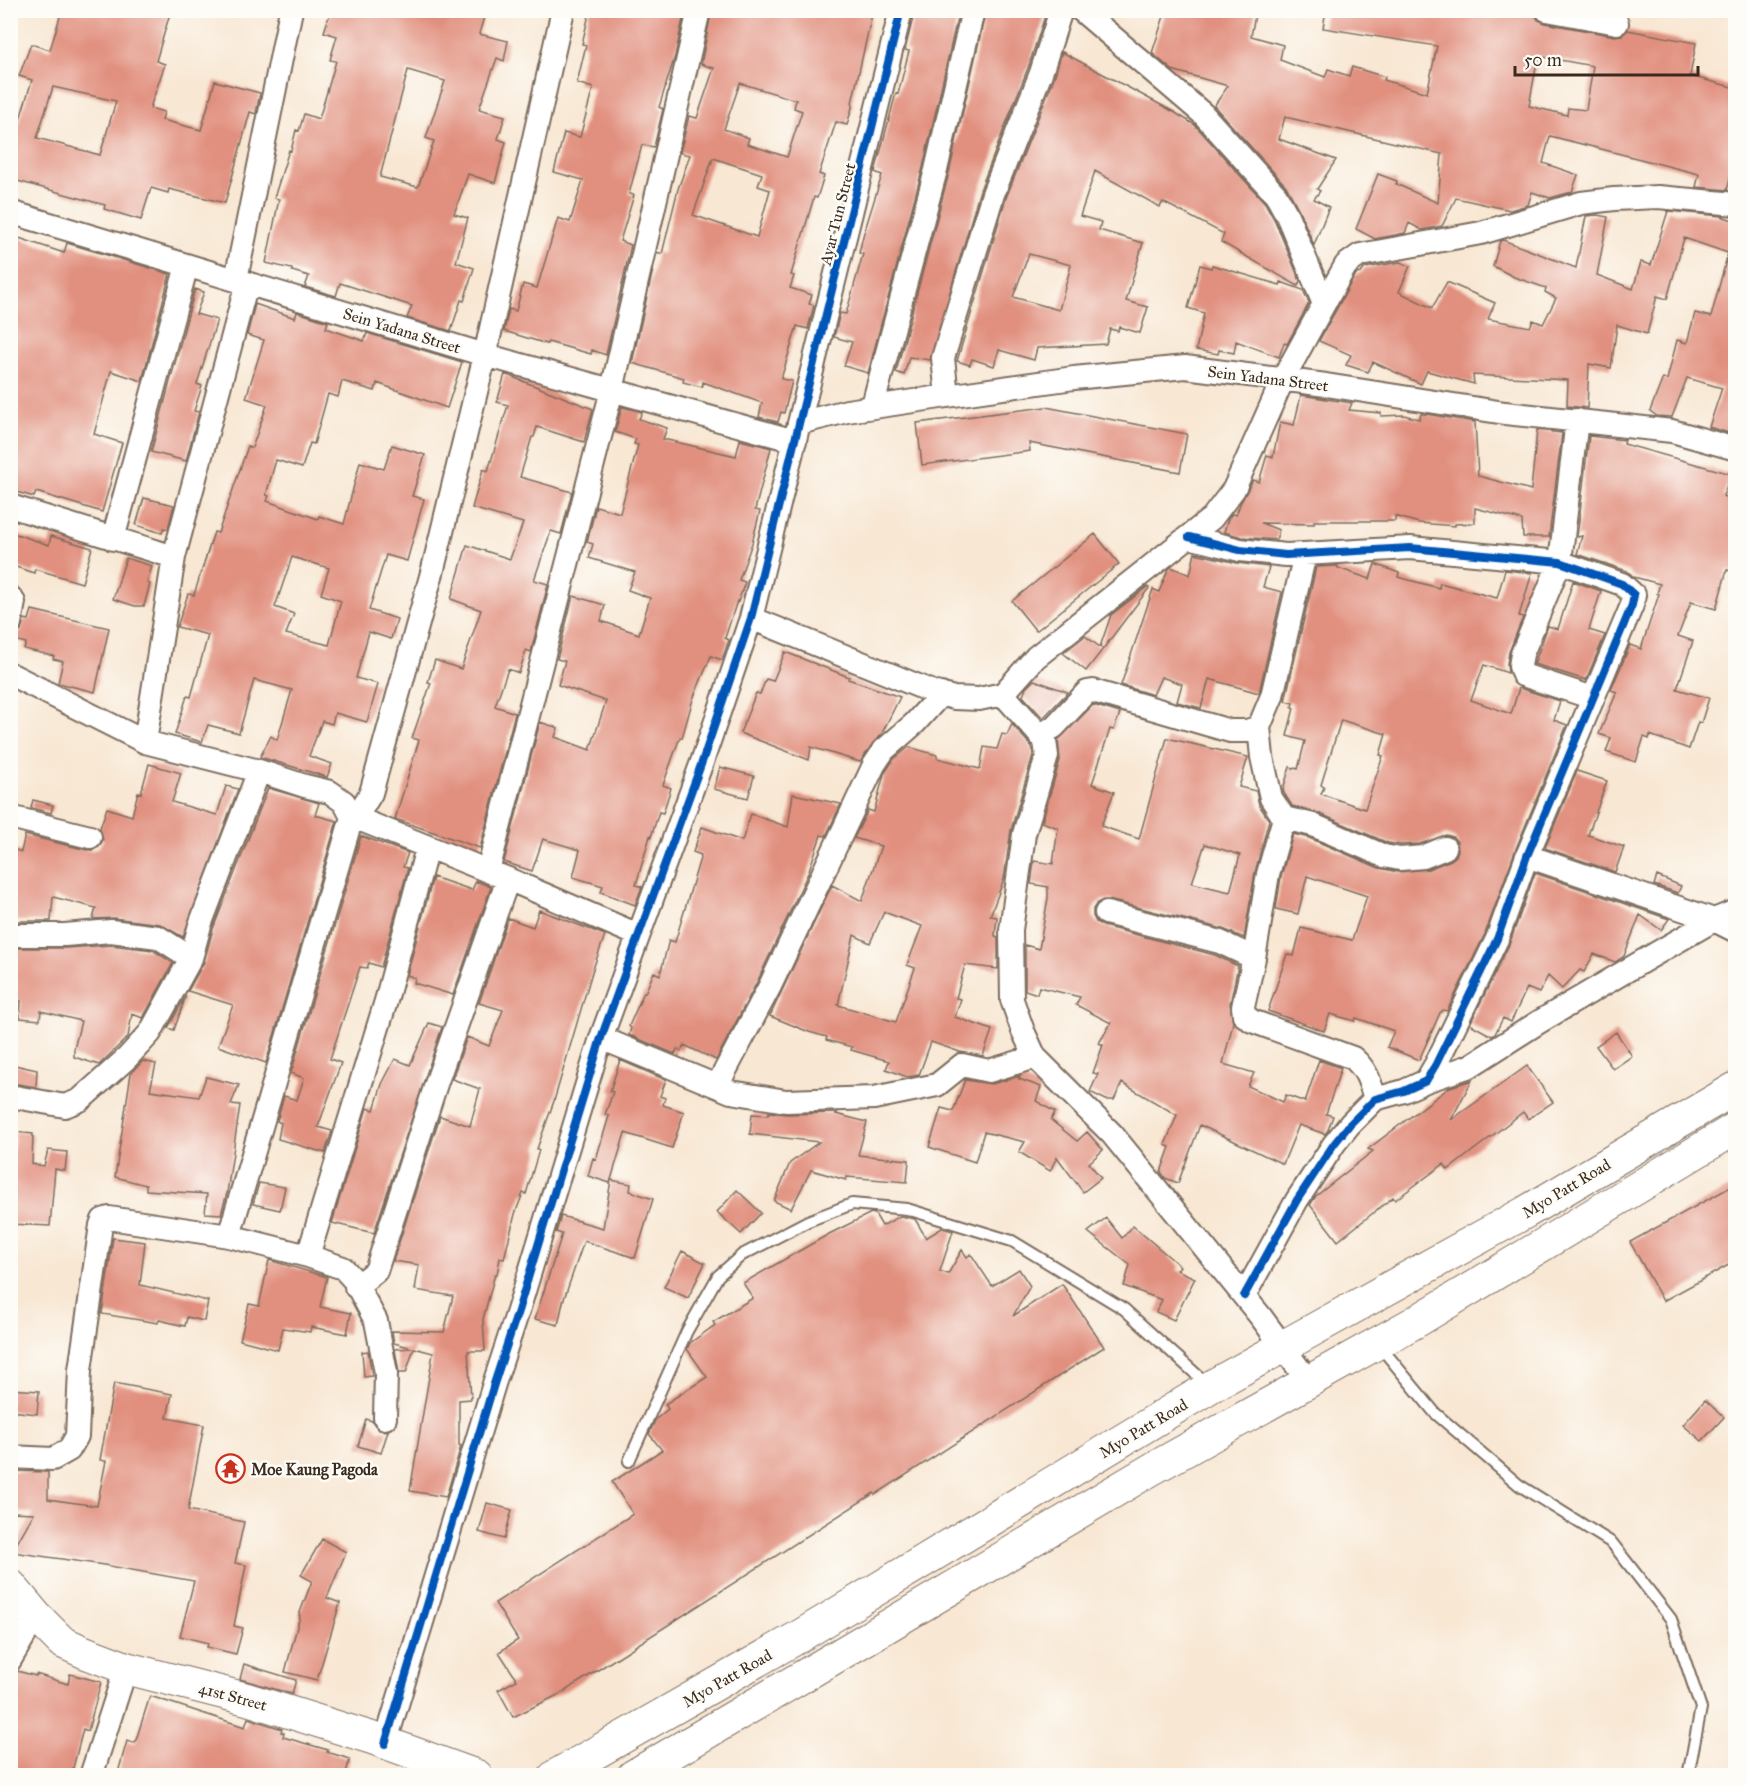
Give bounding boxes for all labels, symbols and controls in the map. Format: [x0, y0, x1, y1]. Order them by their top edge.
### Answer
scale bar [1515, 39, 1698, 77]
text: 50 m [1524, 49, 1562, 71]
street label: Ayar Tun Street [815, 161, 859, 268]
street label: Sein Yadana Street [341, 304, 463, 357]
street label: Sein Yadana Street [1206, 362, 1330, 395]
street label: Myo Patt Road [1519, 1155, 1614, 1222]
street label: Myo Patt Road [1096, 1395, 1191, 1462]
temple icon: Moe Kaung Pagoda [214, 1453, 246, 1485]
place label: Moe Kaung Pagoda [251, 1460, 379, 1480]
street label: Myo Patt Road [679, 1645, 775, 1712]
street label: 41st Street [197, 1678, 269, 1715]

